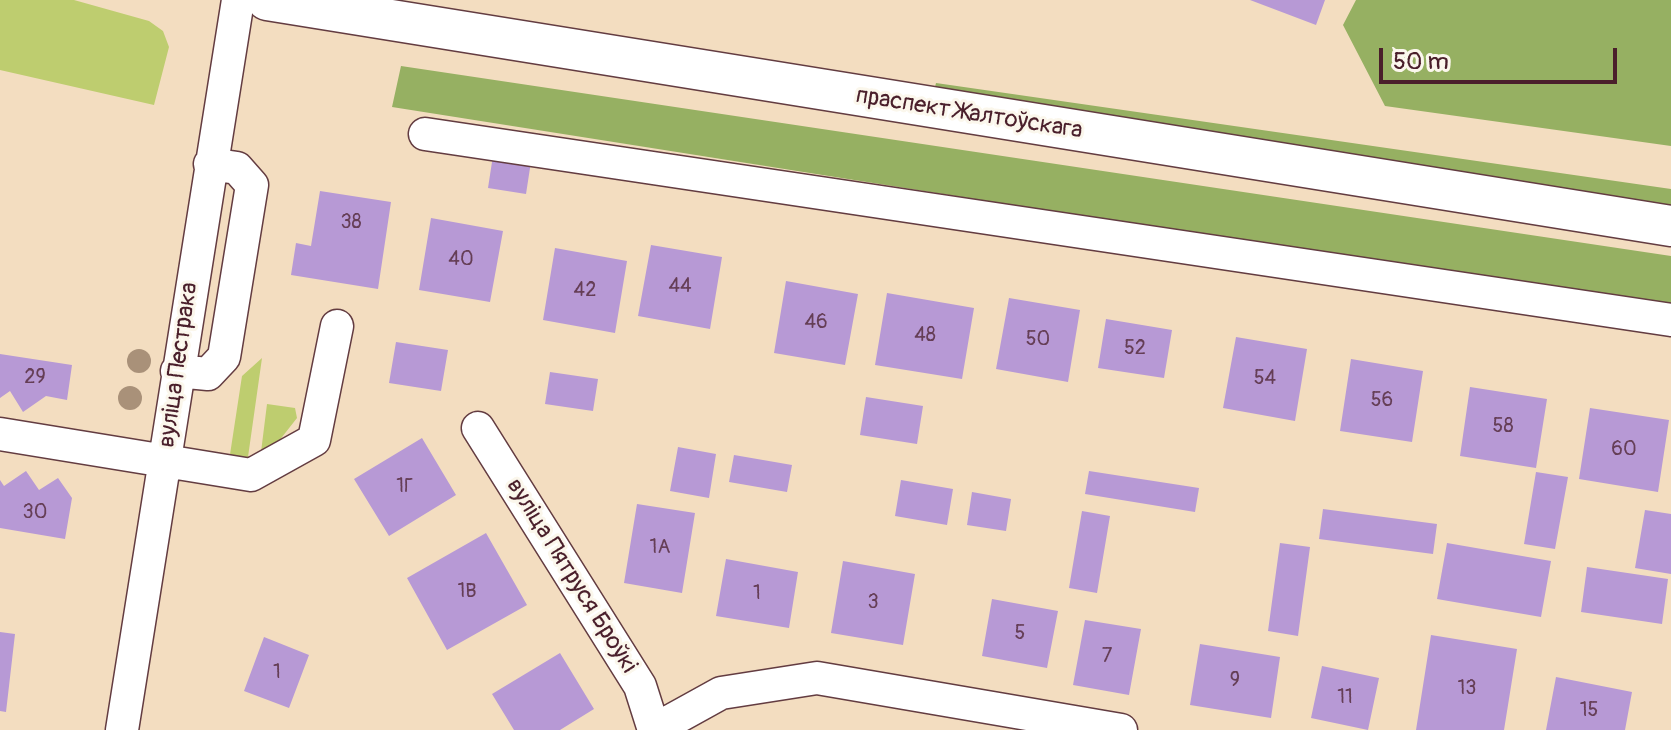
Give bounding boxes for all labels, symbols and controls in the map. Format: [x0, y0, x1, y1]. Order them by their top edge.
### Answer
scale bar [1383, 32, 1621, 82]
text: 50 m [1393, 47, 1449, 76]
street label: праспект Жалтоўскага [854, 82, 1084, 146]
house number: 38 [340, 211, 362, 235]
house number: 40 [448, 248, 474, 272]
house number: 44 [668, 275, 692, 299]
house number: 42 [574, 279, 596, 303]
street label: вуліца Пестрака [153, 281, 205, 449]
house number: 46 [804, 311, 828, 335]
house number: 48 [914, 324, 936, 348]
house number: 50 [1026, 328, 1050, 352]
house number: 52 [1124, 337, 1146, 361]
house number: 29 [24, 366, 46, 390]
house number: 54 [1254, 367, 1276, 391]
house number: 56 [1371, 389, 1393, 413]
house number: 58 [1493, 415, 1513, 439]
house number: 60 [1611, 438, 1637, 462]
street label: вуліца Пятруся Броўкі [499, 473, 643, 679]
house number: 1Г [396, 475, 414, 499]
house number: 30 [23, 501, 47, 525]
house number: 1А [650, 536, 670, 560]
house number: 1В [457, 580, 477, 604]
house number: 1 [753, 582, 761, 606]
house number: 3 [867, 591, 879, 615]
house number: 5 [1015, 622, 1025, 646]
house number: 7 [1102, 645, 1112, 669]
house number: 1 [273, 661, 281, 685]
house number: 9 [1230, 669, 1240, 693]
house number: 13 [1458, 677, 1476, 701]
house number: 11 [1337, 686, 1353, 710]
house number: 15 [1580, 699, 1598, 723]

